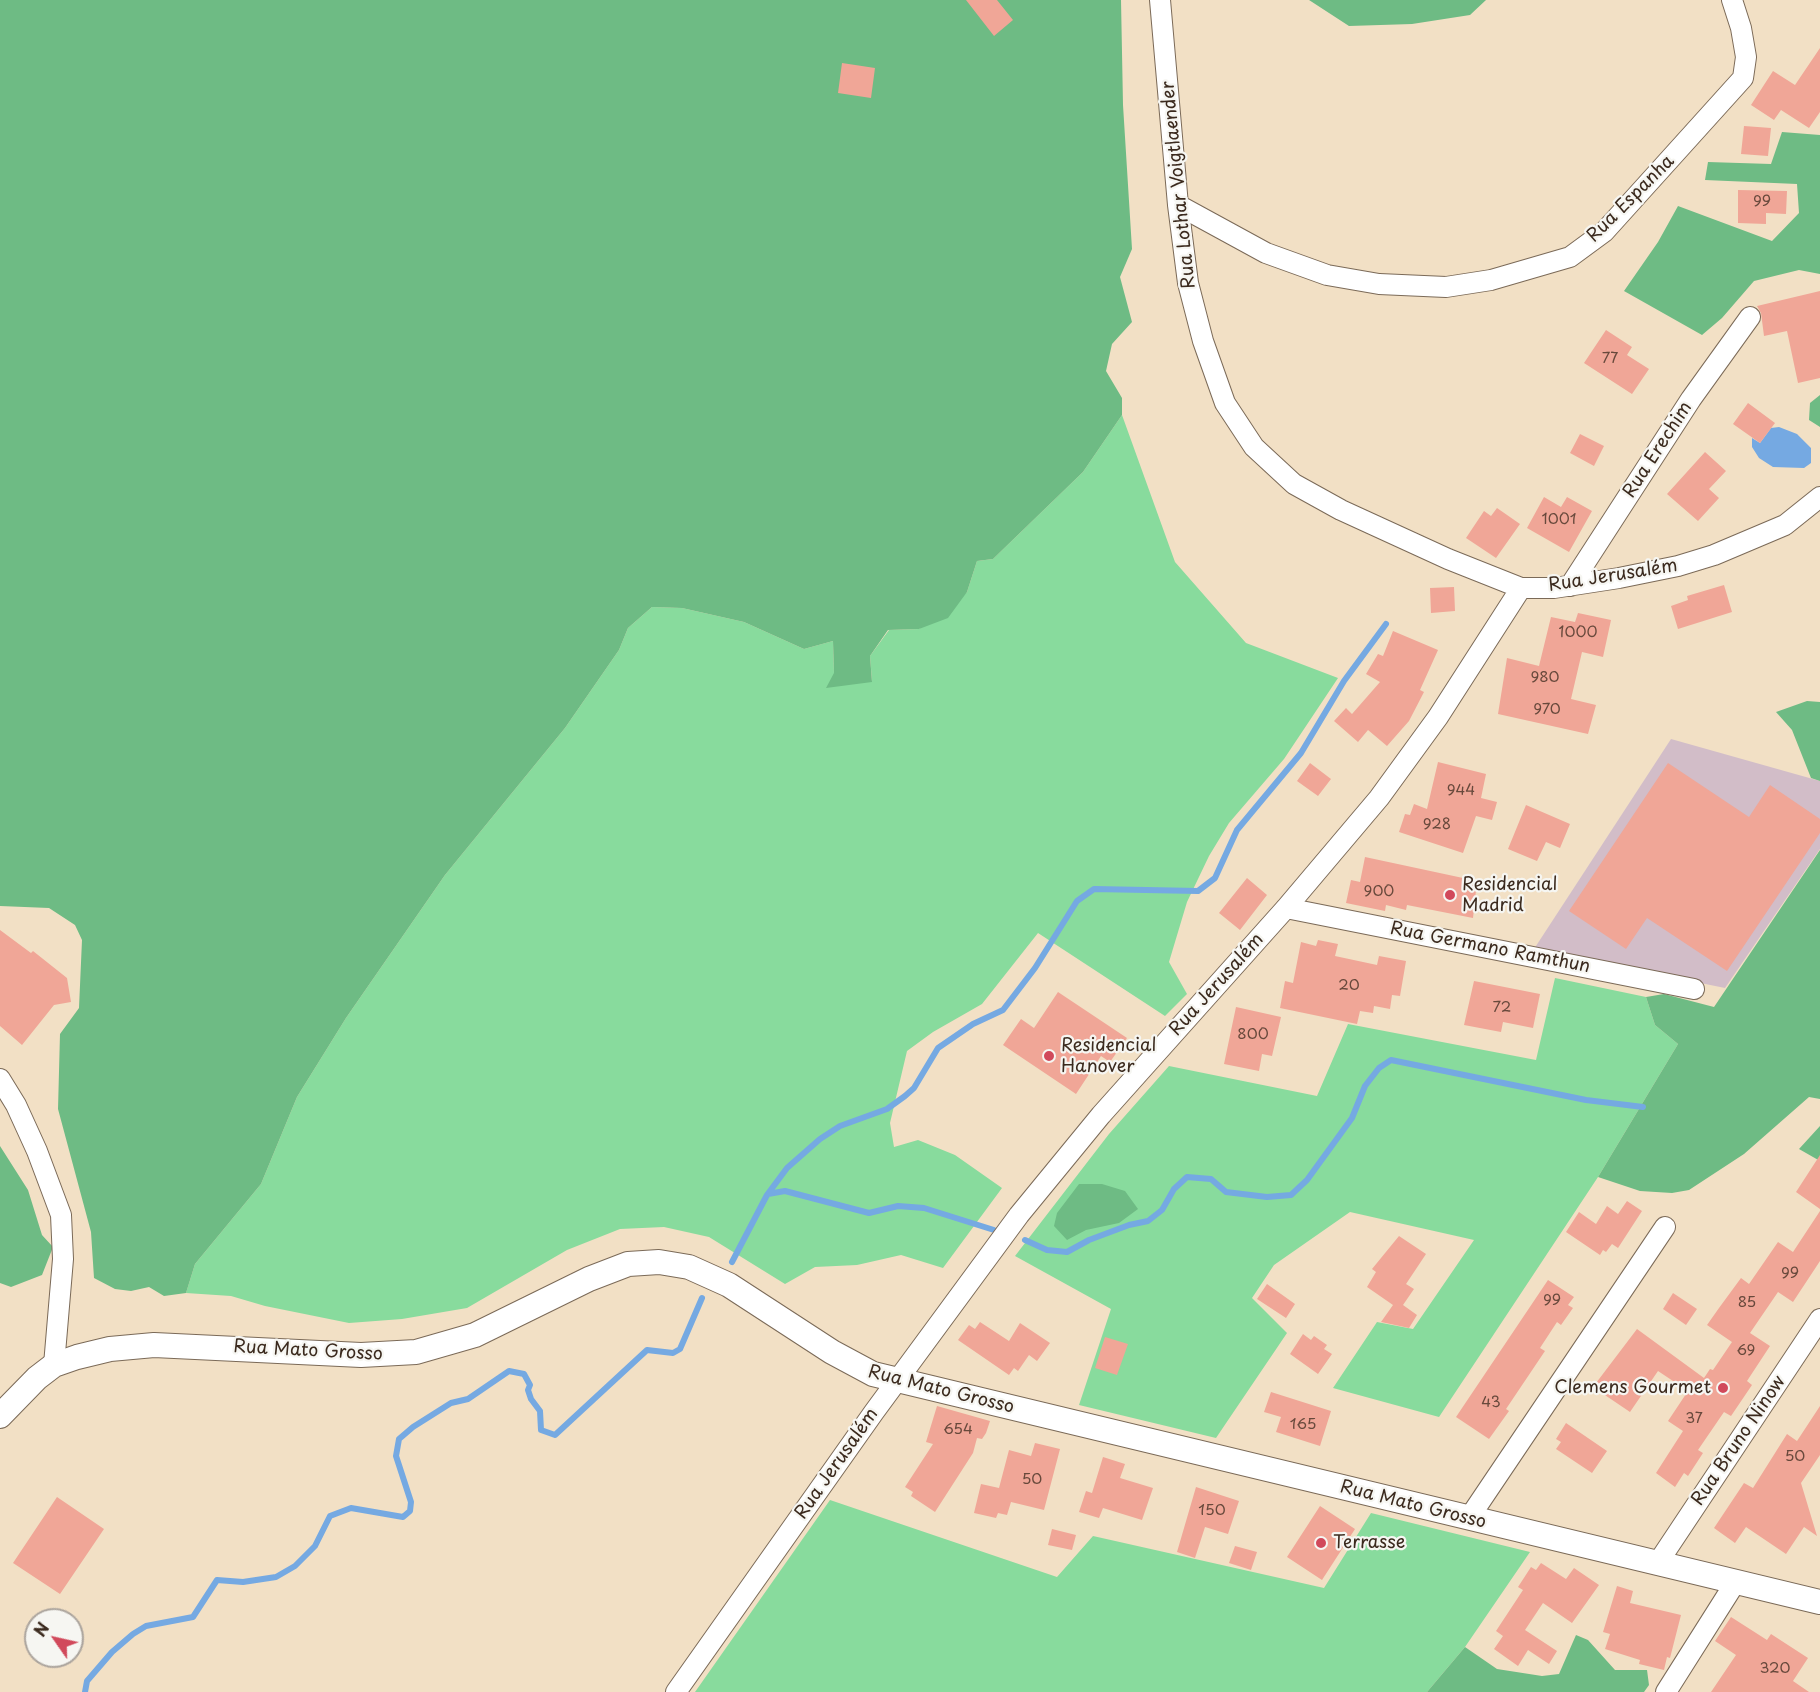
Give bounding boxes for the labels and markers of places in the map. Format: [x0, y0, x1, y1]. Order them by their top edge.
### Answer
place label: Residencial Madrid [1462, 874, 1557, 916]
marker: Residencial Madrid [1443, 888, 1457, 902]
place label: Residencial Hanover [1061, 1035, 1156, 1078]
marker: Residencial Hanover [1042, 1049, 1056, 1063]
place label: Clemens Gourmet [1554, 1377, 1711, 1399]
marker: Clemens Gourmet [1716, 1381, 1730, 1395]
place label: Terrasse [1333, 1532, 1405, 1554]
marker: Terrasse [1314, 1536, 1328, 1550]

